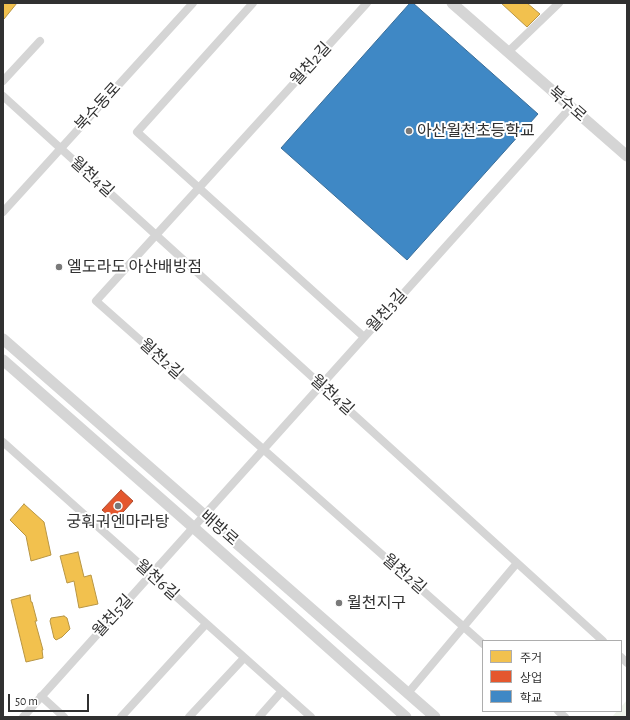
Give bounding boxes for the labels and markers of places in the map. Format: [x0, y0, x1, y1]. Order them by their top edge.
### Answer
place label: 아산월천초등학교 [417, 121, 535, 141]
marker: 아산월천초등학교 [404, 126, 414, 136]
place label: 엘도라도 아산배방점 [67, 257, 202, 277]
marker: 엘도라도 아산배방점 [54, 262, 64, 272]
marker: 궁훠궈엔마라탕 [113, 501, 123, 511]
place label: 궁훠궈엔마라탕 [66, 512, 170, 532]
place label: 월천지구 [347, 593, 406, 613]
marker: 월천지구 [334, 598, 344, 608]

